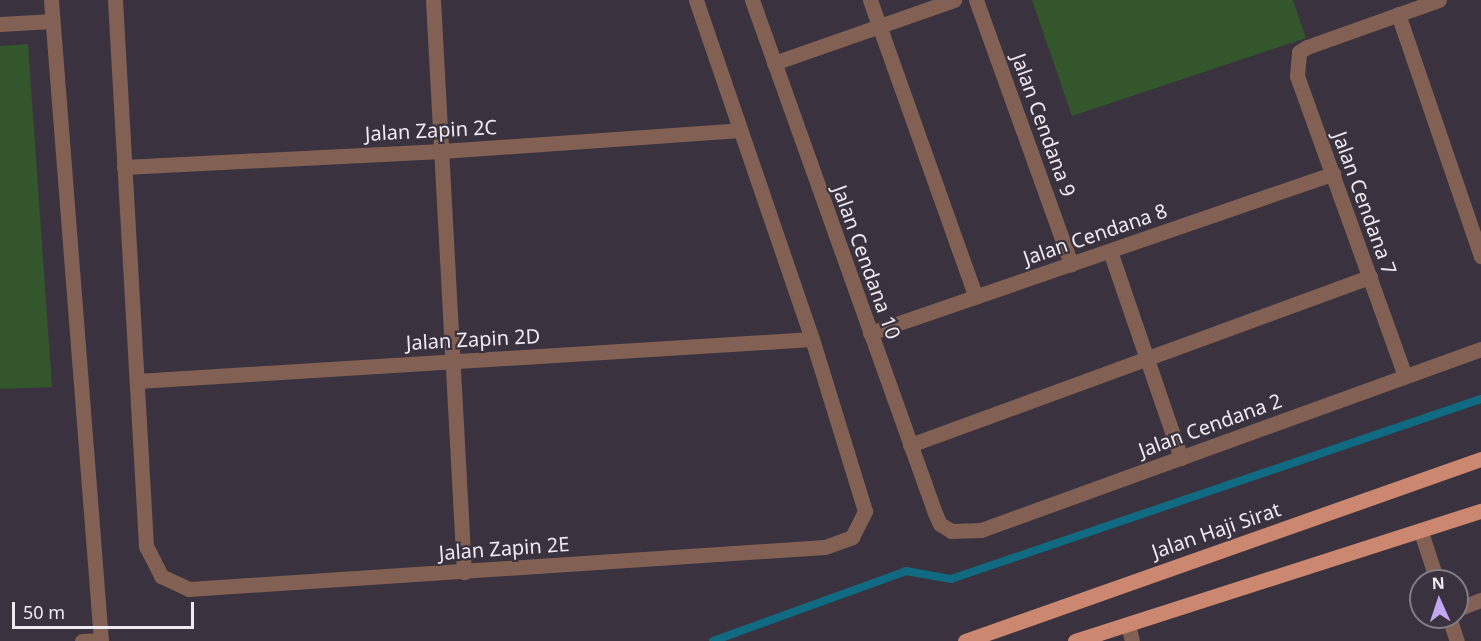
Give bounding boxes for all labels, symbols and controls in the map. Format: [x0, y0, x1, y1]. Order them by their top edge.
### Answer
street label: Jalan Cendana 9 [1007, 50, 1081, 200]
street label: Jalan Zapin 2C [364, 115, 498, 145]
street label: Jalan Cendana 7 [1328, 128, 1402, 278]
street label: Jalan Cendana 10 [828, 182, 906, 342]
street label: Jalan Cendana 8 [1020, 198, 1170, 270]
street label: Jalan Zapin 2D [405, 324, 541, 354]
street label: Jalan Cendana 2 [1135, 388, 1285, 462]
street label: Jalan Haji Sirat [1148, 497, 1284, 563]
street label: Jalan Zapin 2E [438, 531, 570, 565]
north arrow [1409, 569, 1469, 629]
text: N [1431, 572, 1445, 594]
scale bar [15, 590, 196, 628]
text: 50 m [23, 600, 65, 624]

